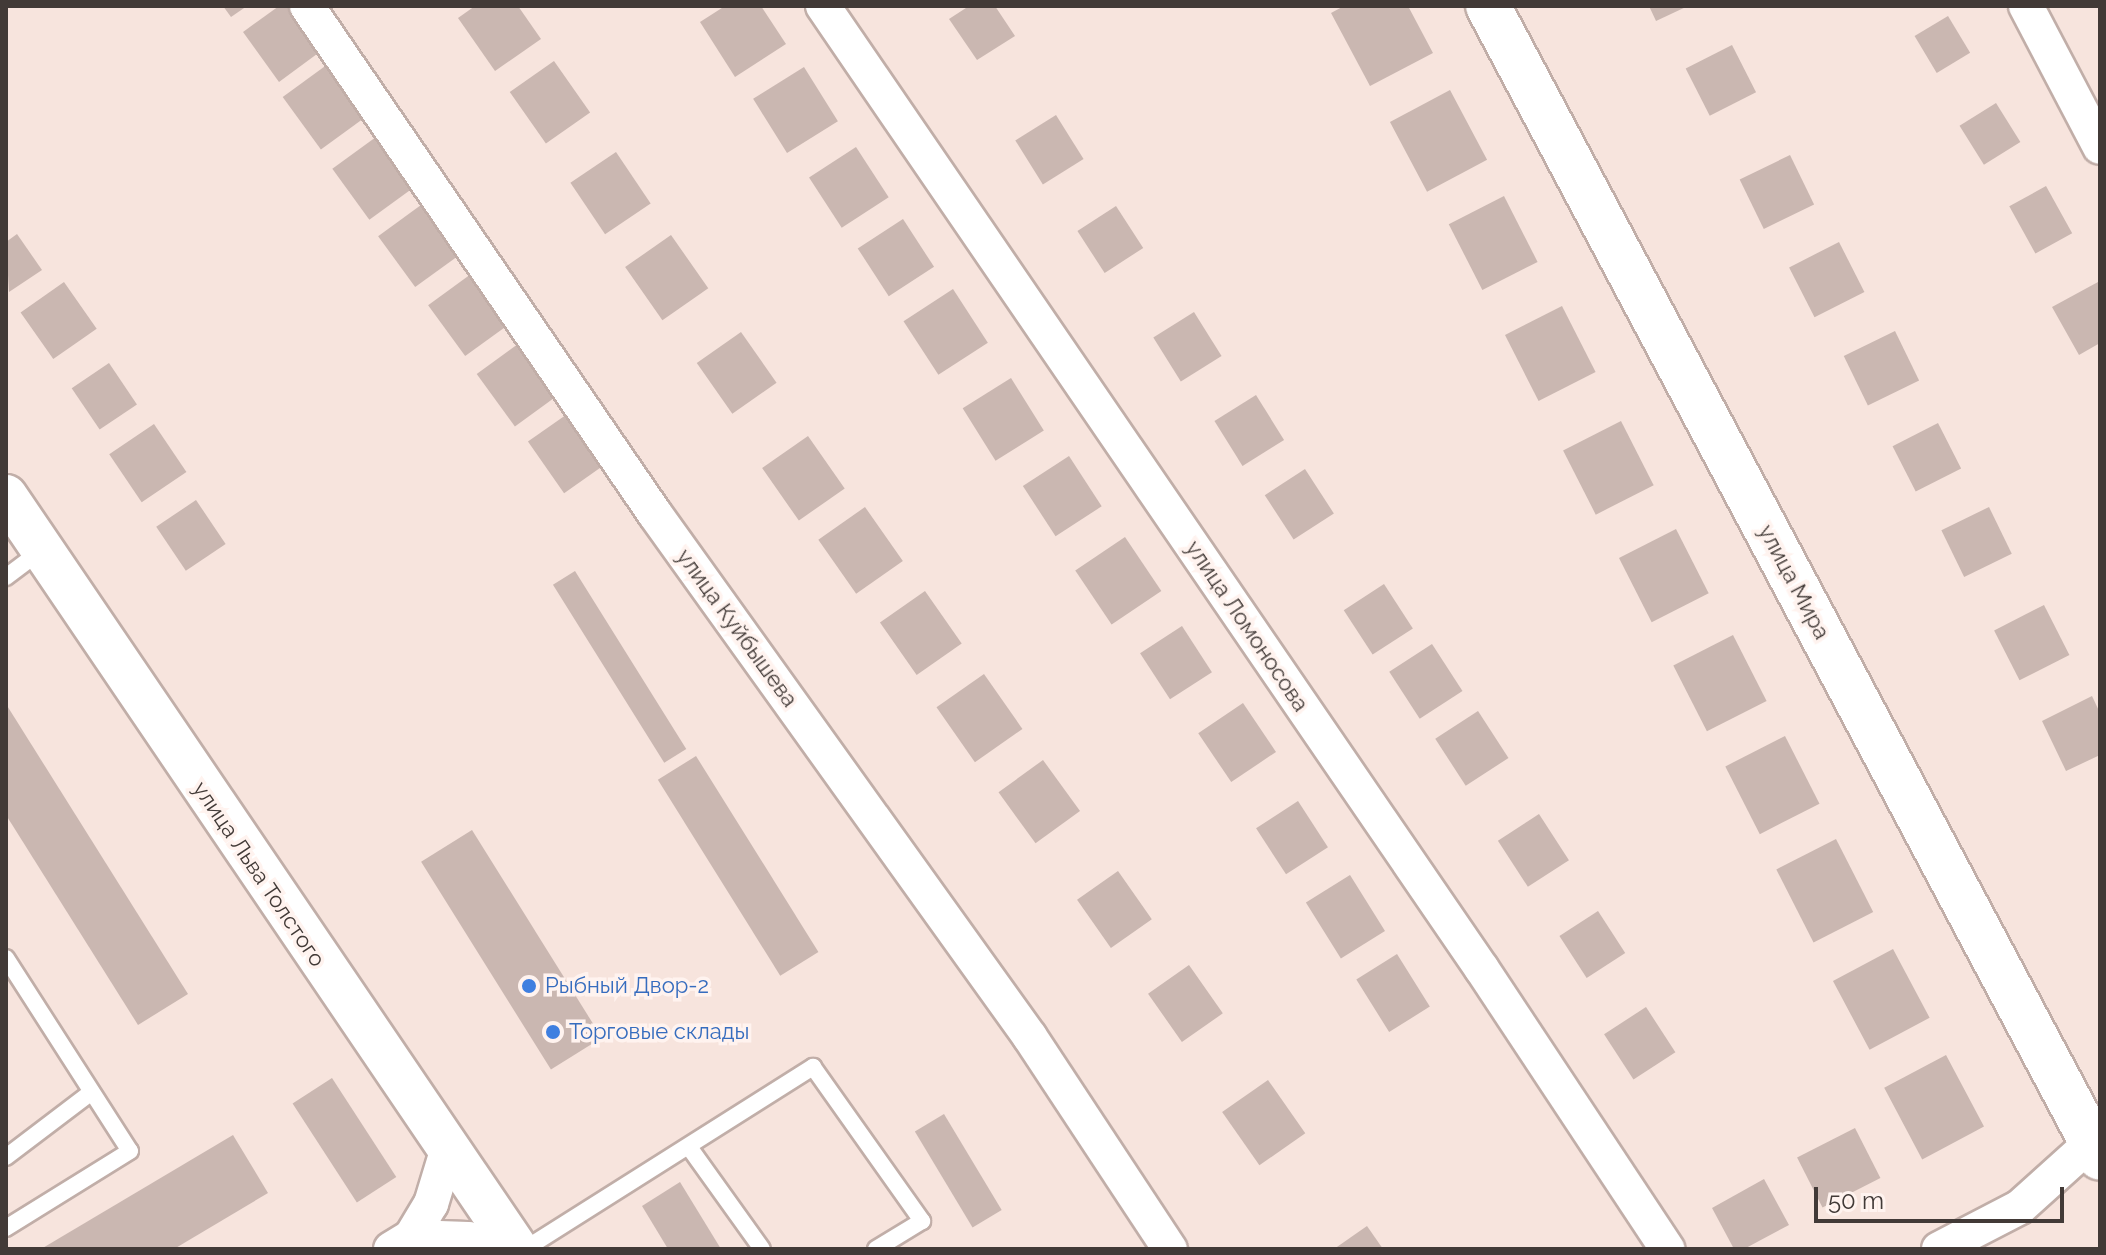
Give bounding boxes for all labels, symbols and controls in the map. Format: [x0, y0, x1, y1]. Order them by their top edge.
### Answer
street label: улица Мира [1753, 520, 1835, 644]
street label: улица Ломоносова [1180, 536, 1314, 716]
street label: улица Куйбышева [671, 544, 803, 712]
street label: улица Льва Толстого [187, 776, 331, 972]
place label: Рыбный Двор-2 [545, 973, 709, 999]
marker: Рыбный Двор-2 [520, 977, 538, 995]
place label: Торговые склады [569, 1019, 750, 1045]
marker: Торговые склады [544, 1023, 562, 1041]
scale bar [1818, 1171, 2068, 1221]
text: 50 m [1828, 1186, 1884, 1215]

